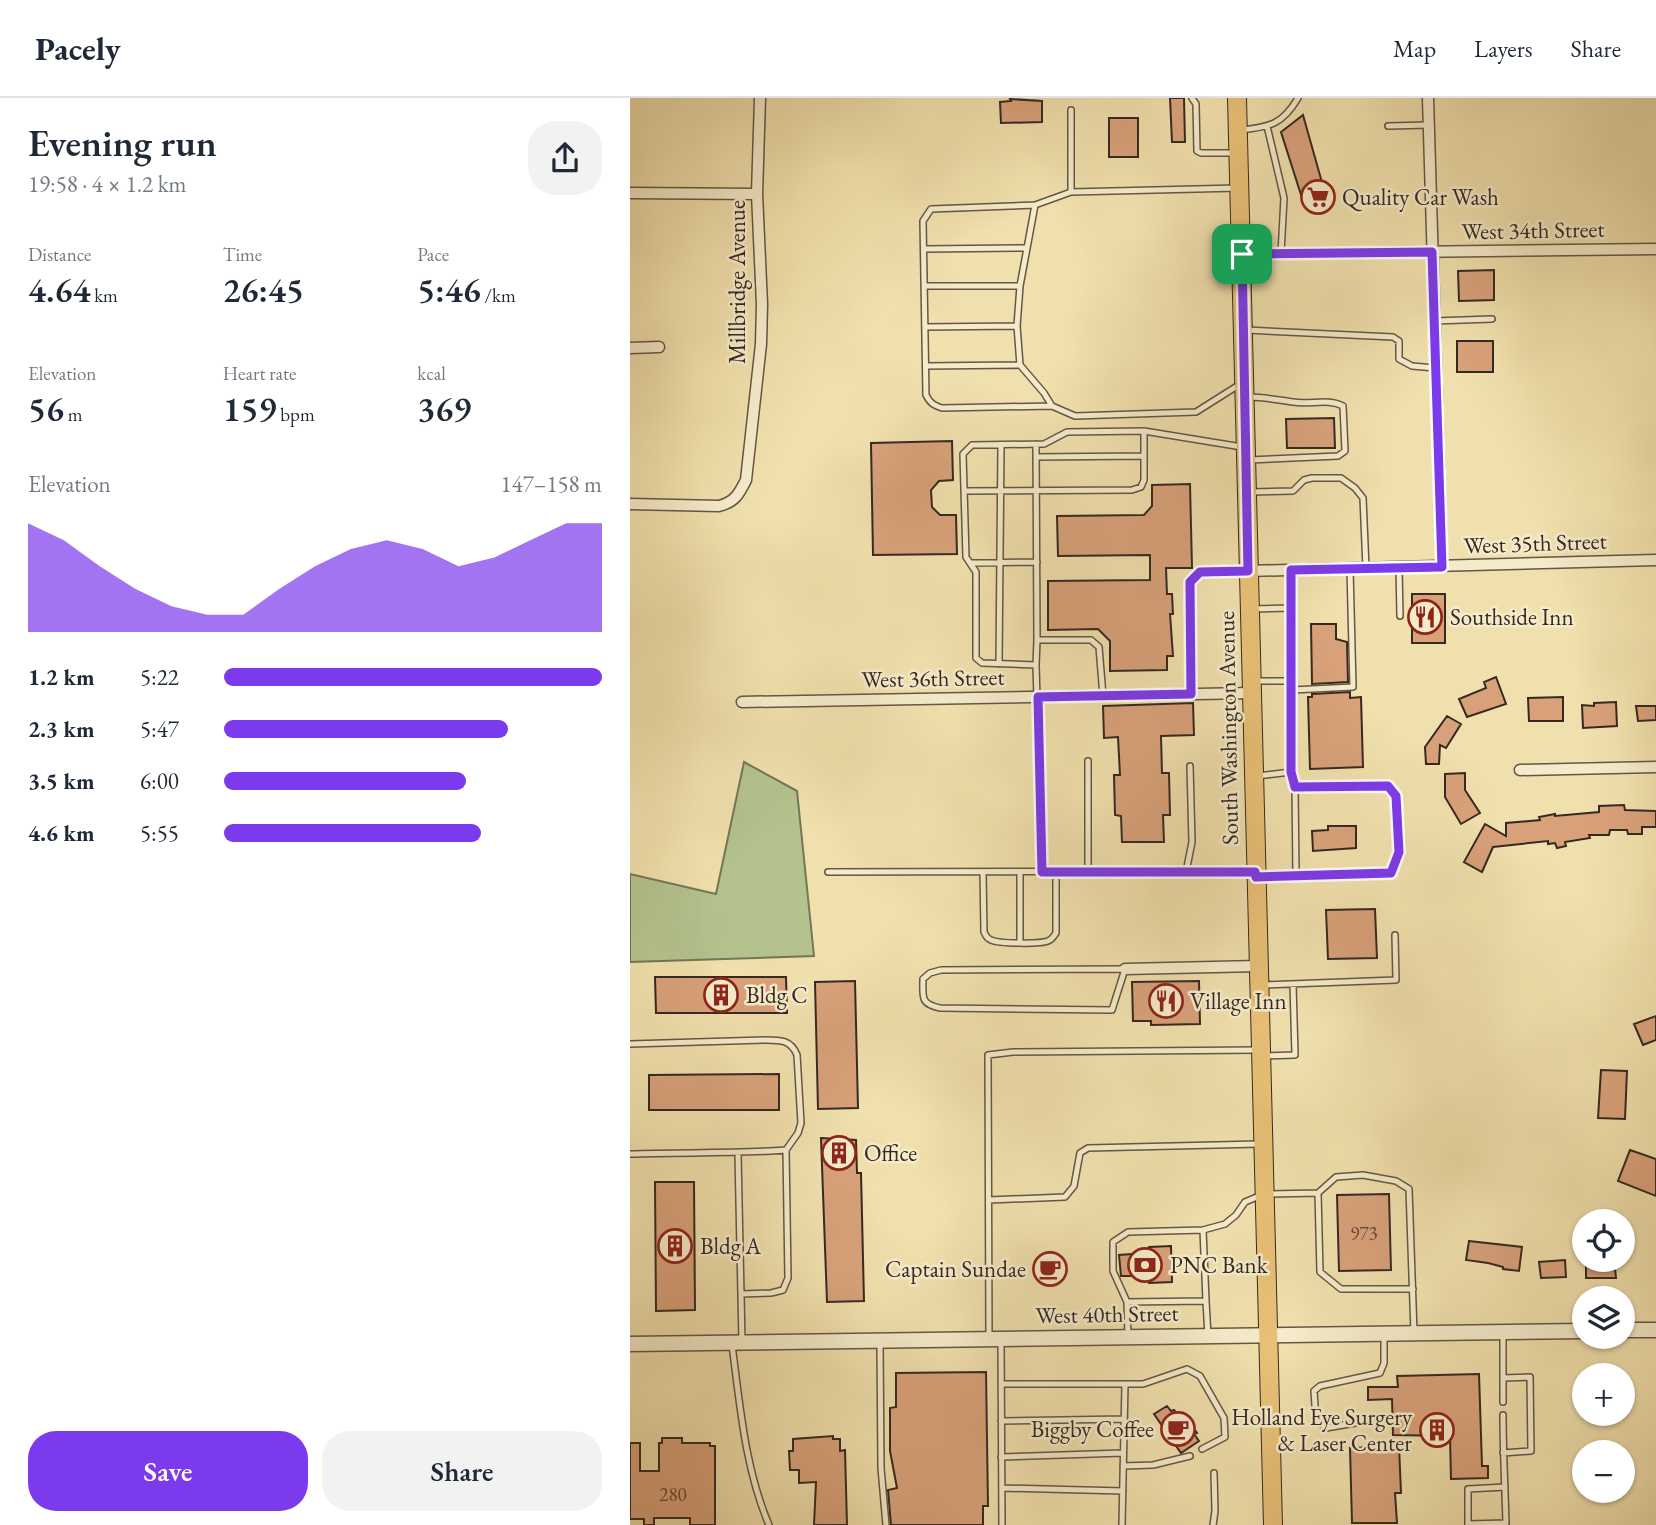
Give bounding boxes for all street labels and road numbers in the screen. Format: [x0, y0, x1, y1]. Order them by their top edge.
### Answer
street label: Millbridge Avenue [722, 200, 752, 364]
street label: West 34th Street [1461, 214, 1606, 246]
street label: West 35th Street [1463, 525, 1608, 560]
street label: South Washington Avenue [1211, 611, 1245, 845]
street label: West 36th Street [861, 662, 1006, 694]
street label: West 40th Street [1035, 1298, 1180, 1330]

